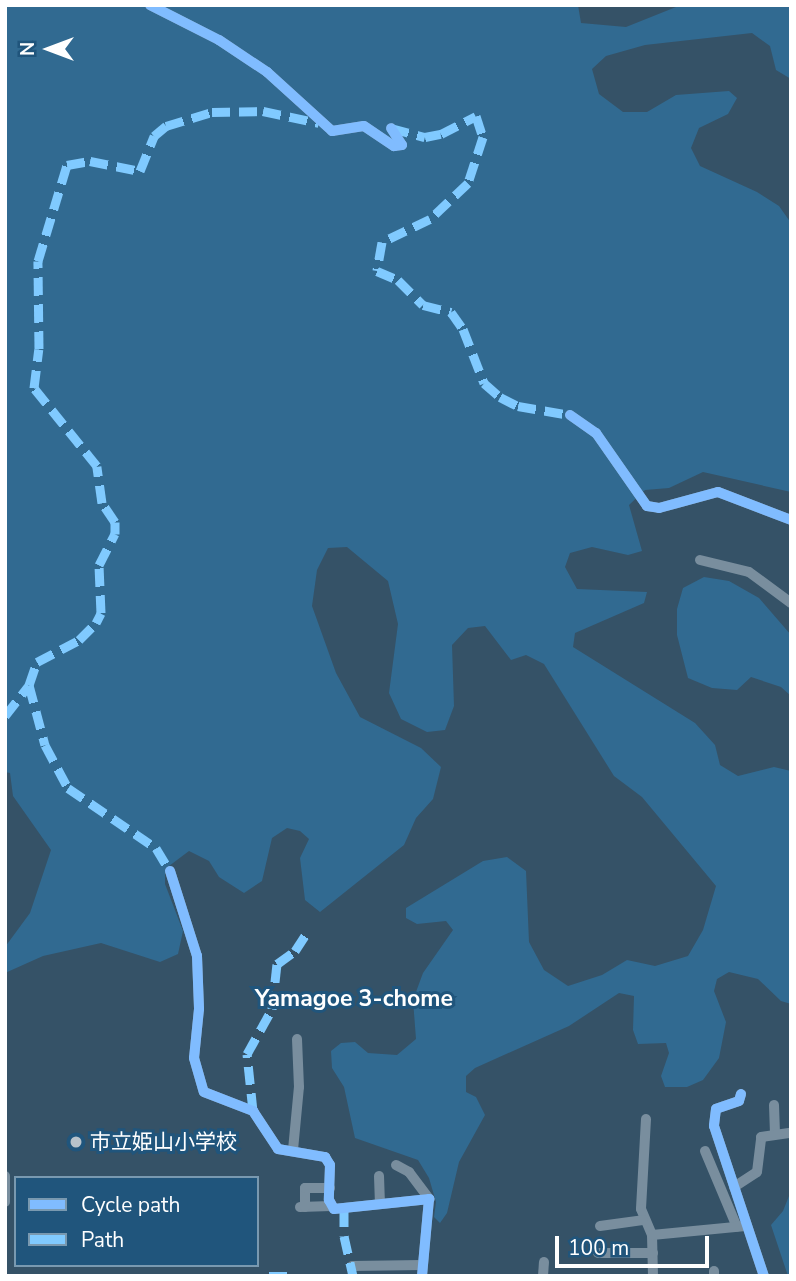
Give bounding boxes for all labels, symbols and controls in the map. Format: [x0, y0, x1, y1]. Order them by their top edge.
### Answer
north arrow [14, 14, 84, 84]
text: N [15, 42, 41, 56]
district label: Yamagoe 3-chome [255, 985, 453, 1013]
place label: 市立姫山小学校 [90, 1129, 237, 1155]
marker: 市立姫山小学校 [68, 1134, 84, 1150]
legend [14, 1176, 259, 1267]
text: Cycle path [81, 1191, 180, 1219]
scale bar [558, 1222, 712, 1266]
text: Path [81, 1226, 124, 1254]
text: 100 m [568, 1234, 629, 1262]

